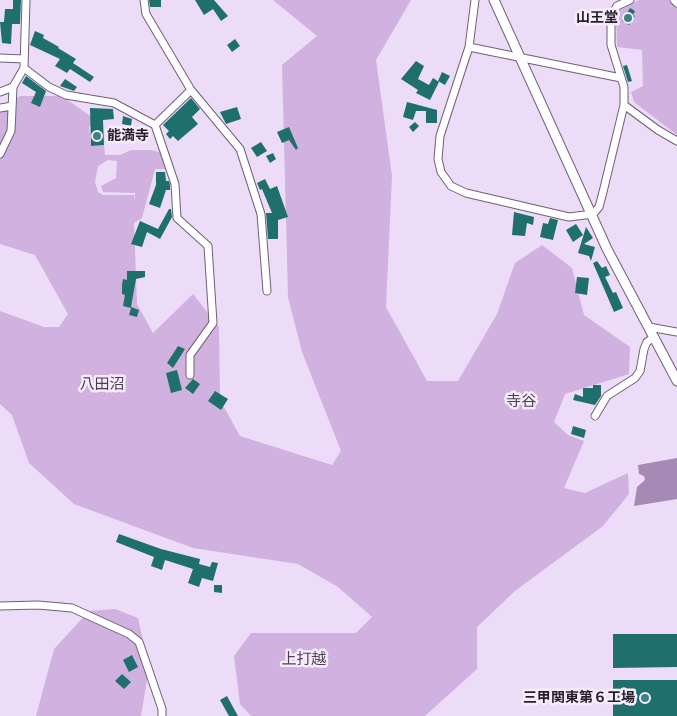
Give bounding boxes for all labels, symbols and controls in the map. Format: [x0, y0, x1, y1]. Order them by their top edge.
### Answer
place label: 山王堂 [576, 10, 618, 26]
marker: 山王堂 [622, 12, 634, 24]
place label: 能満寺 [107, 128, 149, 144]
marker: 能満寺 [91, 130, 103, 142]
district label: 八田沼 [80, 376, 124, 394]
district label: 寺谷 [506, 393, 536, 411]
district label: 上打越 [282, 651, 326, 669]
place label: 三甲関東第６工場 [523, 690, 635, 706]
marker: 三甲関東第６工場 [639, 692, 651, 704]

